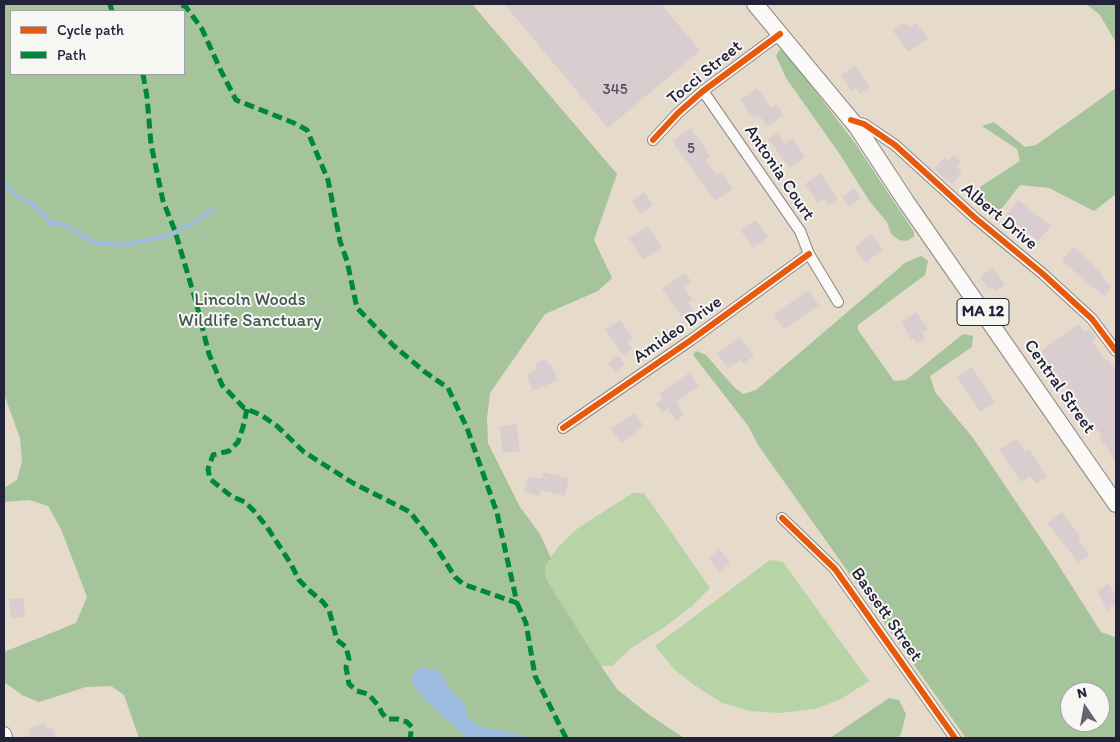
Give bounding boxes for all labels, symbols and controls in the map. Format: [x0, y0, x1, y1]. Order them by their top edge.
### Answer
legend [10, 10, 185, 75]
text: Cycle path [57, 21, 124, 39]
street label: Tocci Street [663, 36, 747, 110]
text: Path [57, 46, 86, 64]
house number: 345 [602, 81, 628, 99]
street label: Antonia Court [739, 121, 819, 225]
house number: 5 [687, 140, 695, 158]
street label: Albert Drive [956, 179, 1042, 255]
park label: Lincoln Woods Wildlife Sanctuary [178, 289, 322, 332]
street label: Amideo Drive [630, 292, 726, 368]
road number: MA 12 [957, 298, 1009, 326]
street label: Central Street [1019, 336, 1099, 438]
street label: Bassett Street [846, 564, 926, 666]
north arrow [1060, 682, 1110, 732]
text: N [1076, 684, 1088, 702]

